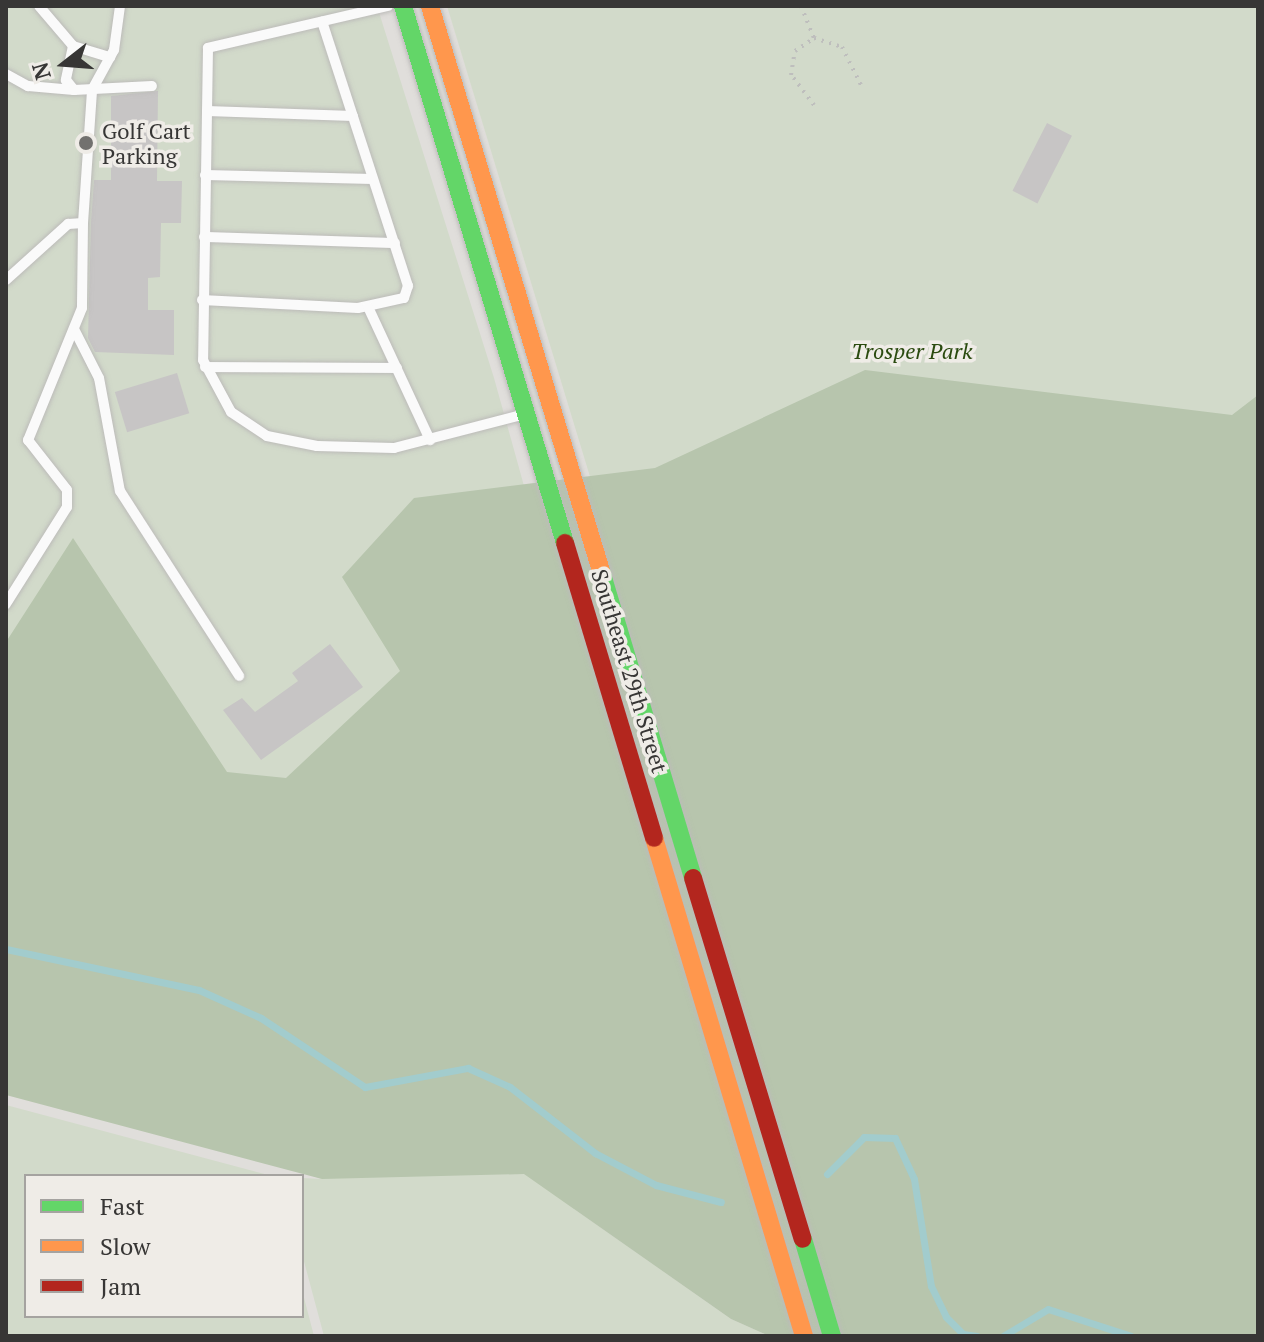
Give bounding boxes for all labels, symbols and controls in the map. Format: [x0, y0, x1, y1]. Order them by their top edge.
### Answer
north arrow [24, 24, 104, 104]
text: N [24, 59, 57, 83]
place label: Golf Cart Parking [102, 117, 191, 168]
marker: Golf Cart Parking [77, 134, 95, 152]
park label: Trosper Park [851, 338, 973, 364]
street label: Southeast 29th Street [586, 566, 674, 776]
legend [24, 1174, 304, 1318]
text: Fast [100, 1190, 144, 1222]
text: Slow [100, 1230, 151, 1262]
text: Jam [100, 1270, 141, 1302]

